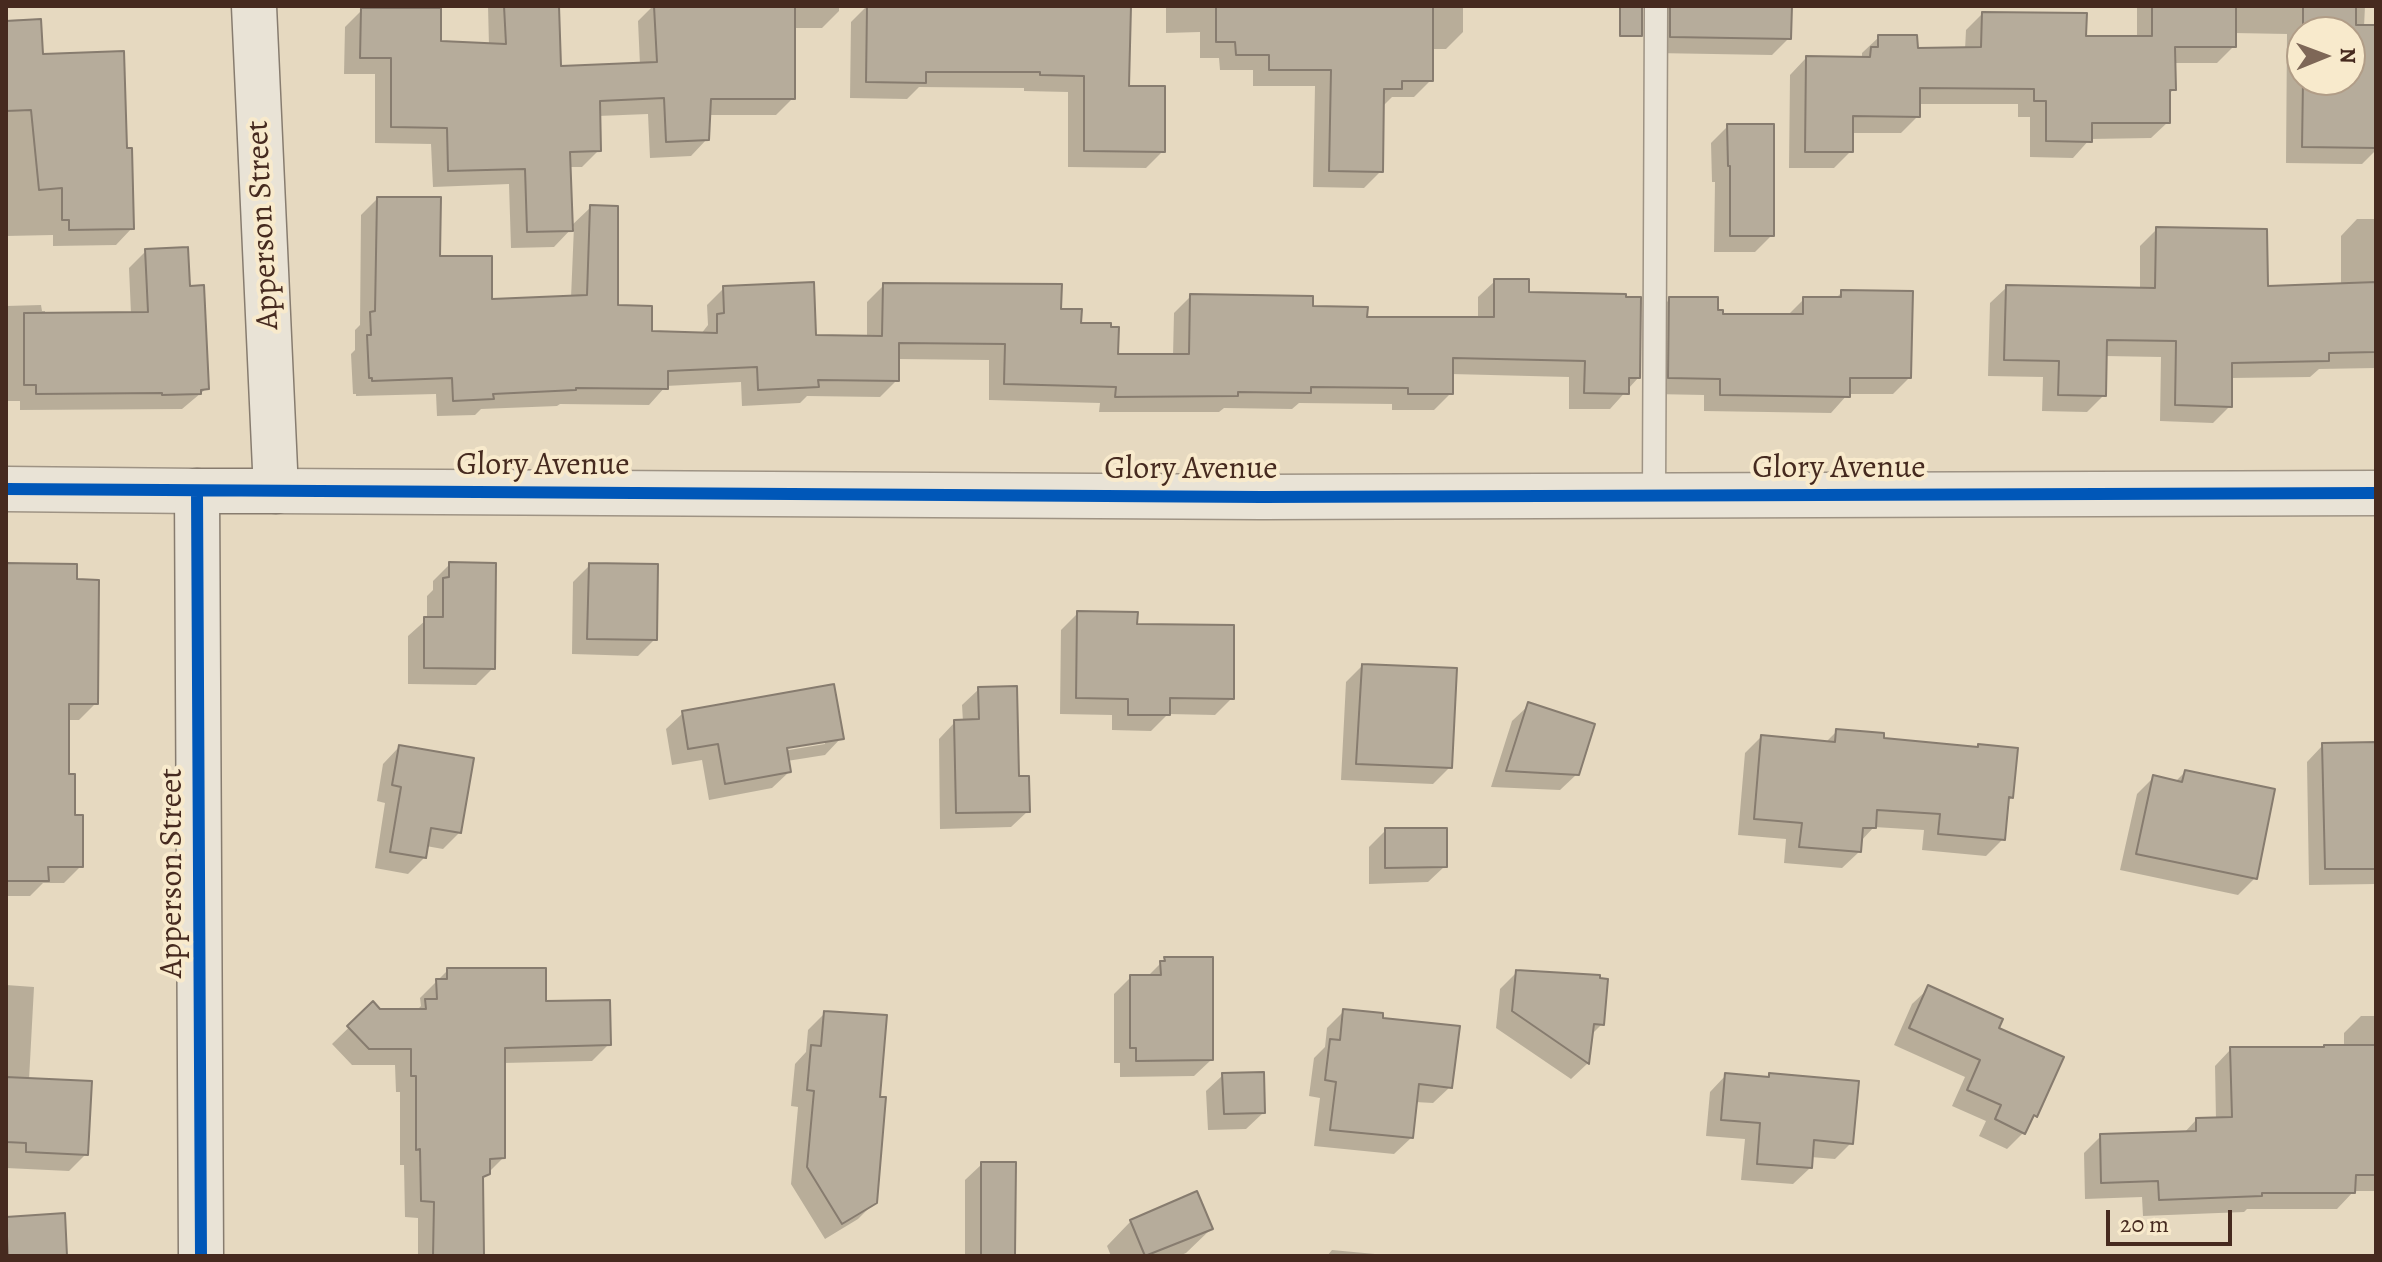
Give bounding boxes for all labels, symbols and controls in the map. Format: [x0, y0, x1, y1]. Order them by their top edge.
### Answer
north arrow [2286, 16, 2366, 96]
text: N [2333, 47, 2363, 64]
street label: Apperson Street [239, 119, 289, 331]
street label: Glory Avenue [456, 447, 630, 485]
street label: Glory Avenue [1752, 450, 1926, 488]
street label: Glory Avenue [1104, 451, 1278, 489]
street label: Apperson Street [154, 768, 192, 978]
scale bar [2110, 1194, 2236, 1244]
text: 20 m [2120, 1208, 2169, 1240]

